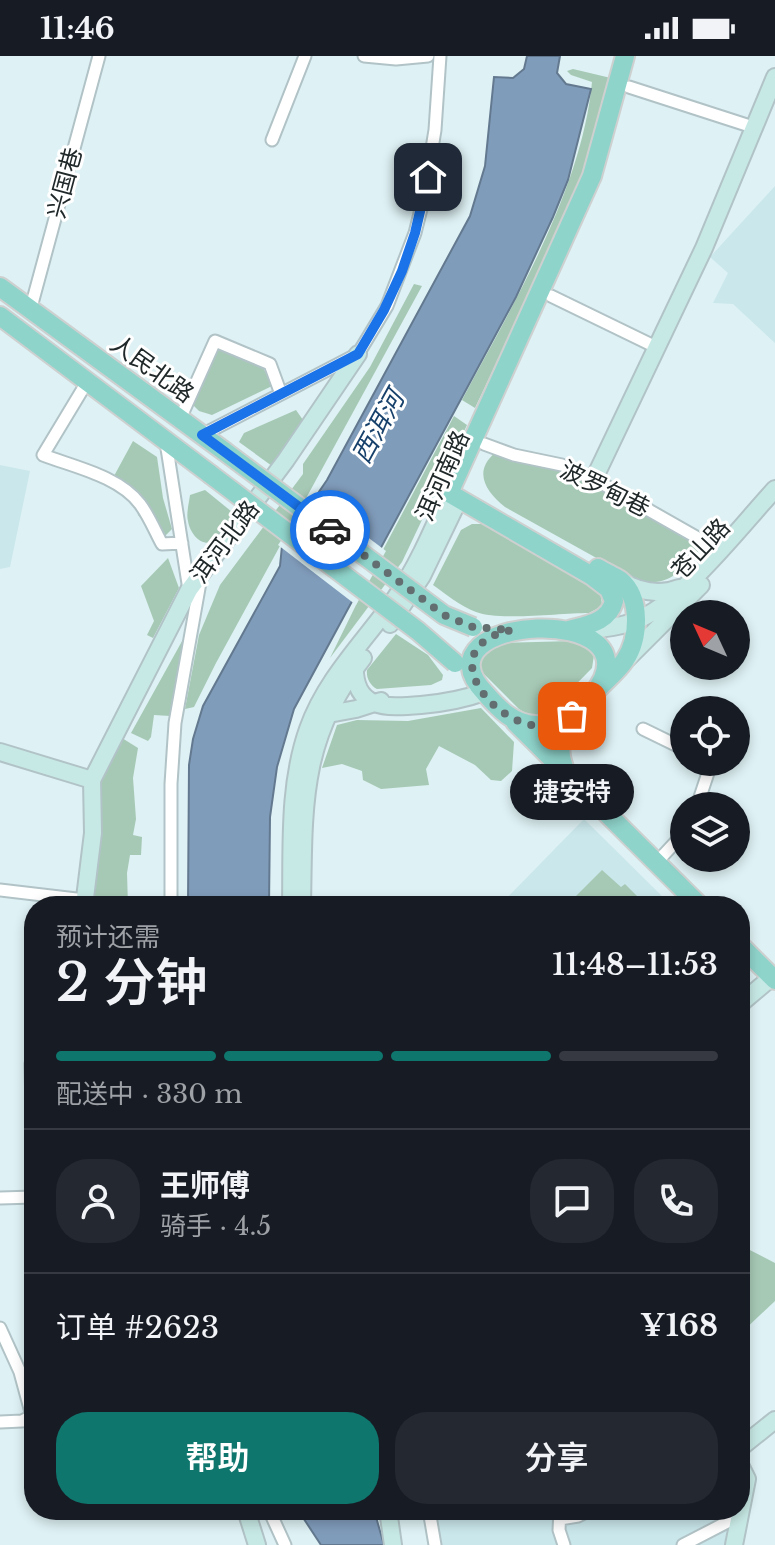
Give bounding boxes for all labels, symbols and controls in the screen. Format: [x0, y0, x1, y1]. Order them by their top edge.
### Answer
text: 11:46 [40, 10, 115, 47]
pin [394, 143, 462, 211]
street label: 兴国巷 [41, 144, 88, 221]
icon: home [406, 155, 450, 199]
street label: 人民北路 [105, 329, 200, 409]
water label: 西洱河 [345, 381, 413, 469]
street label: 洱河南路 [410, 426, 475, 526]
street label: 波罗甸巷 [556, 454, 655, 523]
courier [290, 490, 370, 570]
street label: 洱河北路 [184, 495, 265, 589]
icon: car [308, 508, 352, 552]
street label: 苍山路 [665, 512, 736, 585]
north arrow [670, 600, 750, 680]
map controls [670, 600, 750, 872]
pin [538, 682, 606, 750]
icon: bag [550, 694, 594, 738]
button: locate [670, 696, 750, 776]
callout: 捷安特 [510, 764, 634, 820]
text: 捷安特 [533, 776, 611, 808]
button: layers [670, 792, 750, 872]
text: 预计还需 [56, 921, 160, 953]
text: 11:48–11:53 [552, 946, 718, 983]
text: 2 分钟 [56, 951, 207, 1015]
text: 配送中 · 330 m [56, 1078, 242, 1110]
button: person [56, 1159, 140, 1243]
button: chat [530, 1159, 614, 1243]
button: phone [634, 1159, 718, 1243]
text: 王师傅 [160, 1167, 250, 1204]
text: 骑手 · 4.5 [160, 1210, 271, 1242]
text: ¥168 [640, 1307, 718, 1344]
text: 订单 #2623 [56, 1309, 219, 1346]
button: 帮助 [56, 1412, 379, 1504]
button: 分享 [395, 1412, 718, 1504]

